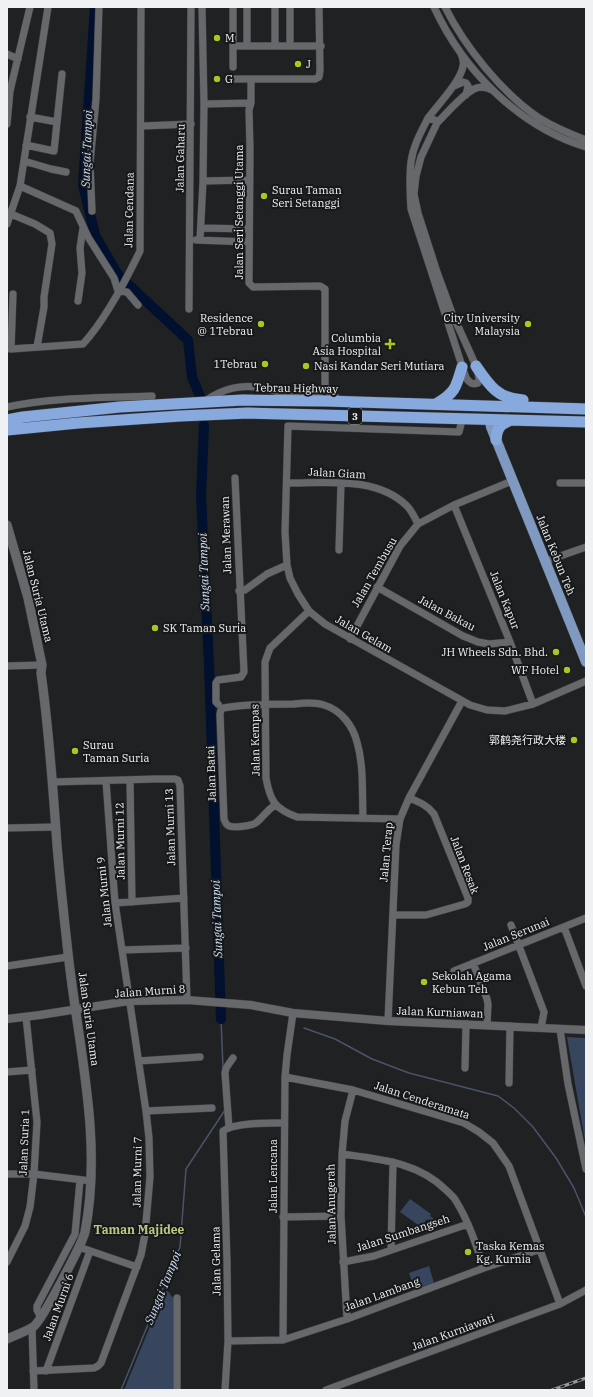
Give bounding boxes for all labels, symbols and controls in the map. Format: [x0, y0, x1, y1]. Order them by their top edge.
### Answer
place label: M [225, 31, 235, 45]
marker: M [212, 33, 222, 43]
place label: J [306, 57, 311, 71]
marker: J [293, 59, 303, 69]
place label: G [225, 72, 233, 86]
marker: G [212, 74, 222, 84]
water label: Sungai Tampoi [78, 109, 95, 189]
street label: Jalan Gaharu [172, 123, 188, 192]
street label: Jalan Seri Setanggi Utama [232, 145, 246, 279]
street label: Jalan Cendana [121, 172, 137, 248]
place label: Surau Taman Seri Setanggi [272, 183, 342, 210]
marker: Surau Taman Seri Setanggi [259, 191, 269, 201]
place label: Residence @ 1Tebrau [197, 311, 253, 338]
place label: City University Malaysia [443, 311, 520, 338]
marker: Residence @ 1Tebrau [256, 319, 266, 329]
marker: City University Malaysia [523, 319, 533, 329]
place label: Columbia Asia Hospital [312, 331, 381, 358]
marker: Columbia Asia Hospital [384, 338, 396, 350]
place label: 1Tebrau [214, 357, 257, 371]
marker: 1Tebrau [260, 359, 270, 369]
place label: Nasi Kandar Seri Mutiara [314, 359, 445, 373]
marker: Nasi Kandar Seri Mutiara [301, 361, 311, 371]
street label: Tebrau Highway [254, 380, 338, 396]
road number: 3 [348, 408, 362, 424]
street label: Jalan Giam [308, 464, 367, 482]
street label: Jalan Merawan [218, 496, 234, 574]
street label: Jalan Kebun Teh [533, 513, 579, 597]
water label: Sungai Tampoi [195, 532, 212, 612]
street label: Jalan Tembusu [348, 534, 400, 609]
street label: Jalan Suria Utama [20, 548, 56, 644]
street label: Jalan Kapur [487, 569, 523, 631]
street label: Jalan Bakau [416, 592, 478, 634]
street label: Jalan Gelam [333, 612, 395, 656]
place label: SK Taman Suria [163, 621, 246, 635]
marker: SK Taman Suria [150, 623, 160, 633]
place label: JH Wheels Sdn. Bhd. [441, 645, 548, 659]
marker: JH Wheels Sdn. Bhd. [551, 647, 561, 657]
place label: WF Hotel [511, 663, 559, 677]
marker: WF Hotel [562, 665, 572, 675]
street label: Jalan Kempas [247, 704, 263, 776]
place label: 郭鹤尧行政大楼 [489, 733, 566, 747]
marker: 郭鹤尧行政大楼 [569, 735, 579, 745]
place label: Surau Taman Suria [83, 738, 149, 765]
street label: Jalan Batai [203, 745, 219, 802]
marker: Surau Taman Suria [70, 746, 80, 756]
street label: Jalan Murni 13 [162, 788, 178, 866]
street label: Jalan Murni 12 [112, 802, 128, 880]
street label: Jalan Terap [376, 821, 396, 883]
street label: Jalan Resak [448, 834, 483, 896]
street label: Jalan Murni 9 [93, 856, 115, 928]
water label: Sungai Tampoi [208, 879, 225, 959]
street label: Jalan Serunai [481, 914, 552, 954]
place label: Sekolah Agama Kebun Teh [432, 969, 512, 996]
street label: Jalan Suria Utama [75, 971, 103, 1067]
marker: Sekolah Agama Kebun Teh [419, 977, 429, 987]
street label: Jalan Murni 8 [114, 982, 186, 1000]
street label: Jalan Kurniawan [396, 1003, 484, 1021]
street label: Jalan Cenderamata [372, 1078, 472, 1122]
street label: Jalan Suria 1 [16, 1108, 32, 1176]
street label: Jalan Murni 7 [129, 1136, 145, 1208]
street label: Jalan Lencana [266, 1139, 280, 1213]
street label: Jalan Anugerah [323, 1163, 339, 1245]
street label: Jalan Sumbangseh [354, 1211, 452, 1255]
district label: Taman Majidee [94, 1222, 185, 1237]
street label: Jalan Gelama [208, 1226, 224, 1296]
place label: Taska Kemas Kg. Kurnia [476, 1239, 544, 1266]
marker: Taska Kemas Kg. Kurnia [463, 1247, 473, 1257]
water label: Sungai Tampoi [141, 1249, 184, 1328]
street label: Jalan Murni 6 [39, 1271, 77, 1343]
street label: Jalan Lambang [343, 1274, 421, 1314]
street label: Jalan Kurniawati [410, 1310, 497, 1353]

